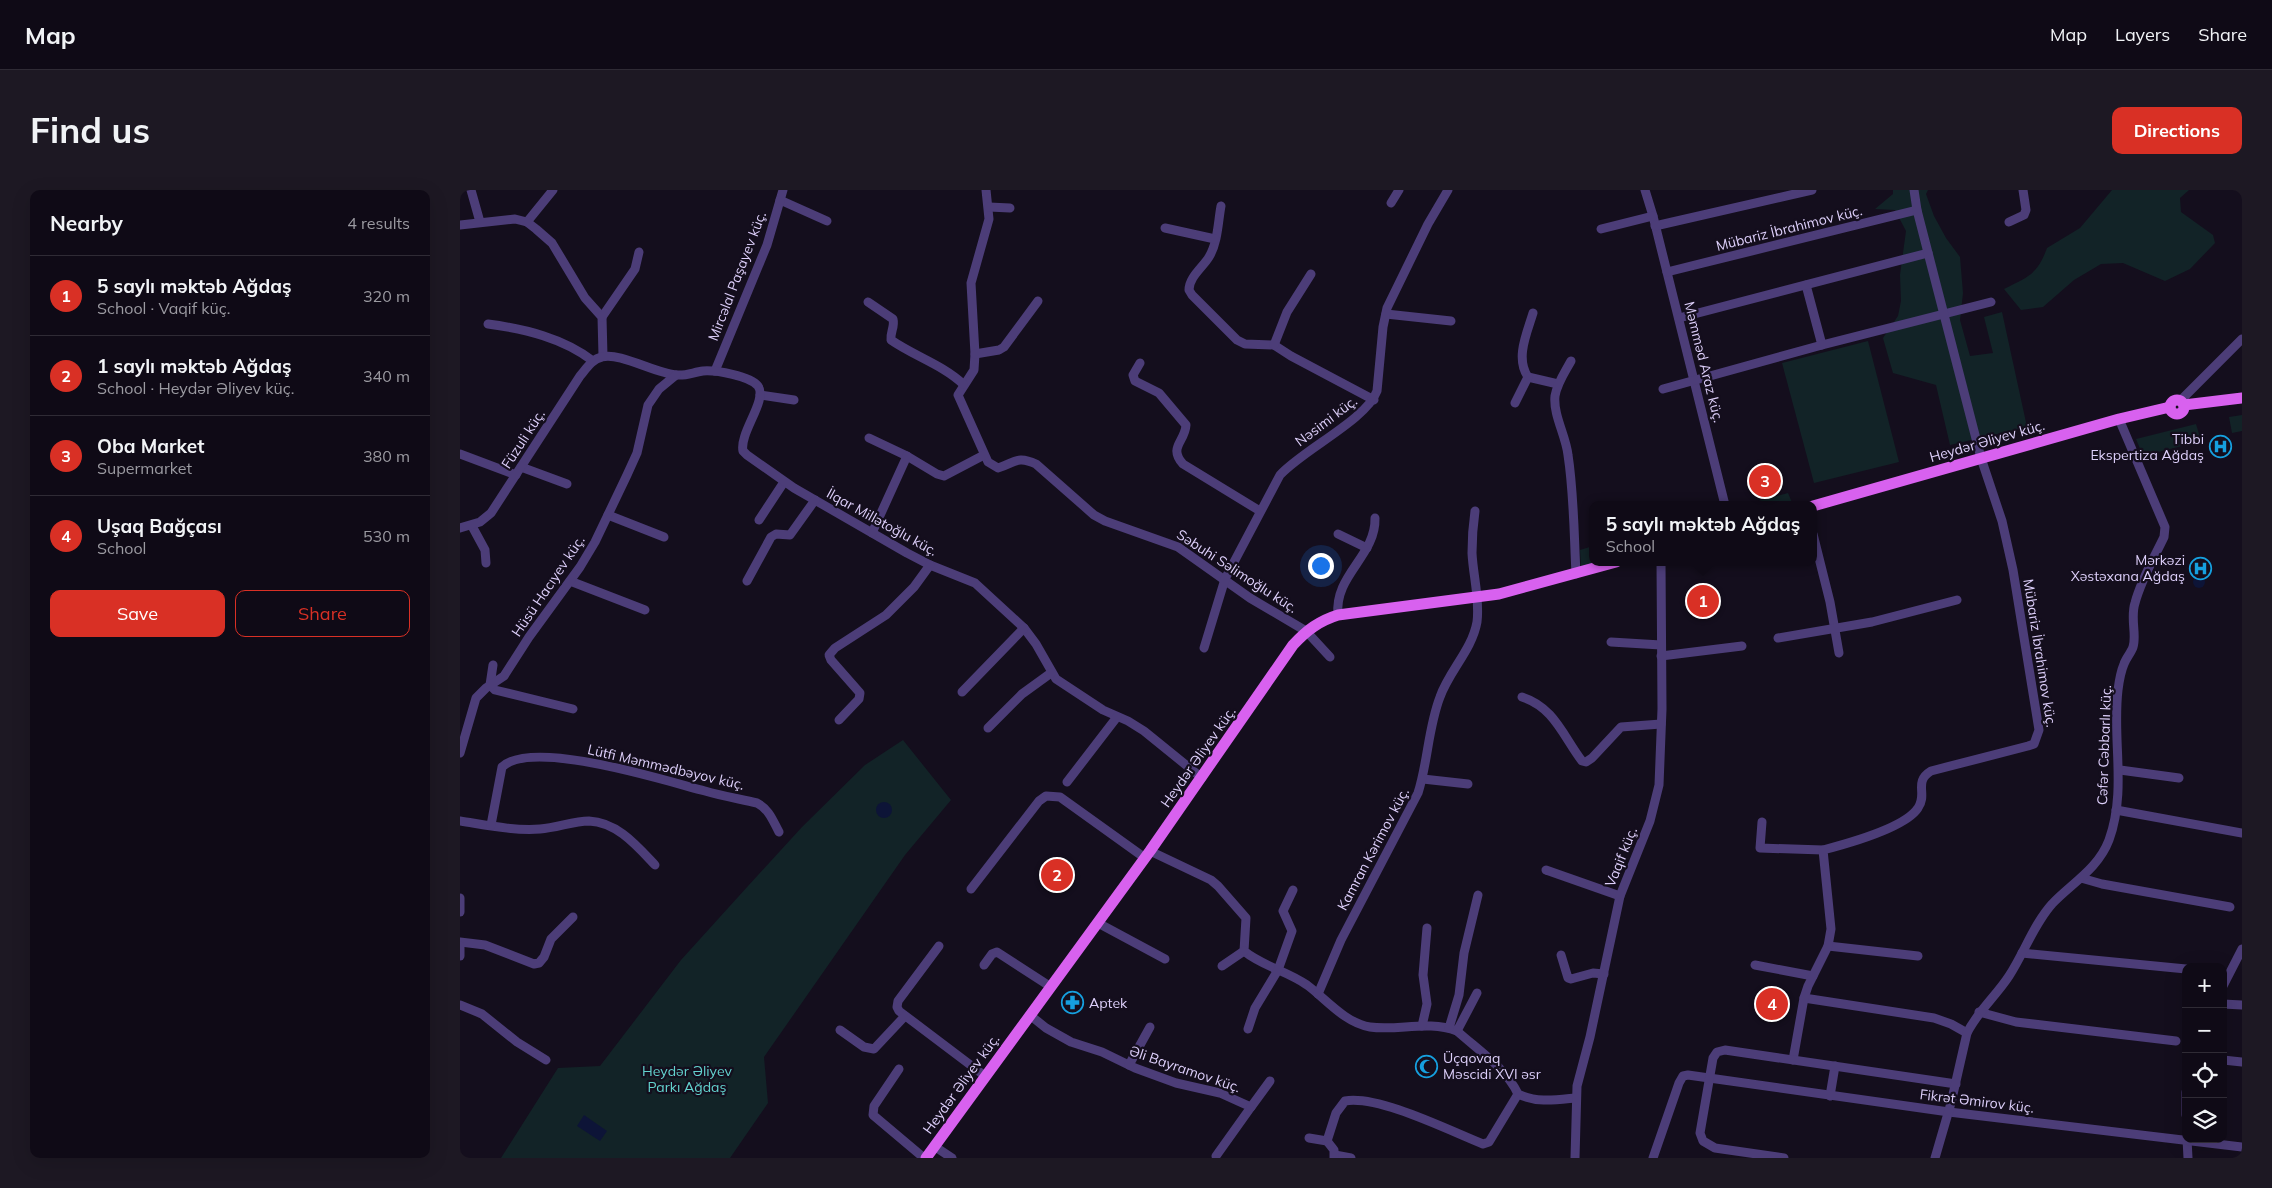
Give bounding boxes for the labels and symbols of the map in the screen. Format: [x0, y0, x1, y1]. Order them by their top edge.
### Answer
street label: Mübariz İbrahimov küç. [1714, 201, 1864, 255]
street label: Mircəlal Paşayev küç. [704, 209, 770, 343]
street label: Məmməd Araz küç. [1680, 300, 1728, 424]
street label: Nəsimi küç. [1291, 392, 1361, 450]
street label: Füzuli küç. [497, 406, 549, 472]
street label: Heydər Əliyev küç. [1927, 416, 2047, 466]
place label: Tibbi Ekspertiza Ağdaş [2090, 430, 2204, 464]
hospital icon: Tibbi Ekspertiza Ağdaş [2208, 435, 2232, 459]
pin: 3 [1749, 462, 1781, 500]
street label: İlqar Millətoğlu küç. [823, 484, 941, 560]
street label: Səbuhi Səlimoğlu küç. [1173, 525, 1301, 617]
street label: Hüsü Hacıyev küç. [507, 532, 589, 640]
place label: Mərkəzi Xəstəxana Ağdaş [2071, 551, 2185, 585]
your location [1308, 553, 1334, 579]
hospital icon: Mərkəzi Xəstəxana Ağdaş [2189, 556, 2213, 580]
street label: Mübariz İbrahimov küç. [2019, 578, 2061, 728]
pin: 1 [1687, 582, 1719, 620]
street label: Cəfər Cəbbarlı küç. [2093, 685, 2115, 805]
street label: Heydər Əliyev küç. [1156, 703, 1240, 811]
street label: Lütfi Məmmədbəyov küç. [586, 740, 746, 794]
street label: Kamran Kərimov küç. [1333, 785, 1413, 913]
street label: Vaqif küç. [1601, 824, 1641, 890]
pin: 2 [1041, 856, 1073, 894]
pin: 4 [1756, 985, 1788, 1023]
pharmacy icon: Aptek [1061, 991, 1085, 1015]
place label: Aptek [1089, 994, 1128, 1012]
street label: Heydər Əliyev küç. [919, 1031, 1003, 1137]
street label: Əli Bayramov küç. [1127, 1042, 1243, 1096]
place label: Üçqovaq Məscidi XVI əsr [1443, 1049, 1542, 1083]
mosque icon: Üçqovaq Məscidi XVI əsr [1415, 1054, 1439, 1078]
park label: Heydər Əliyev Parkı Ağdaş [642, 1062, 732, 1096]
street label: Fikrət Əmirov küç. [1919, 1085, 2035, 1117]

